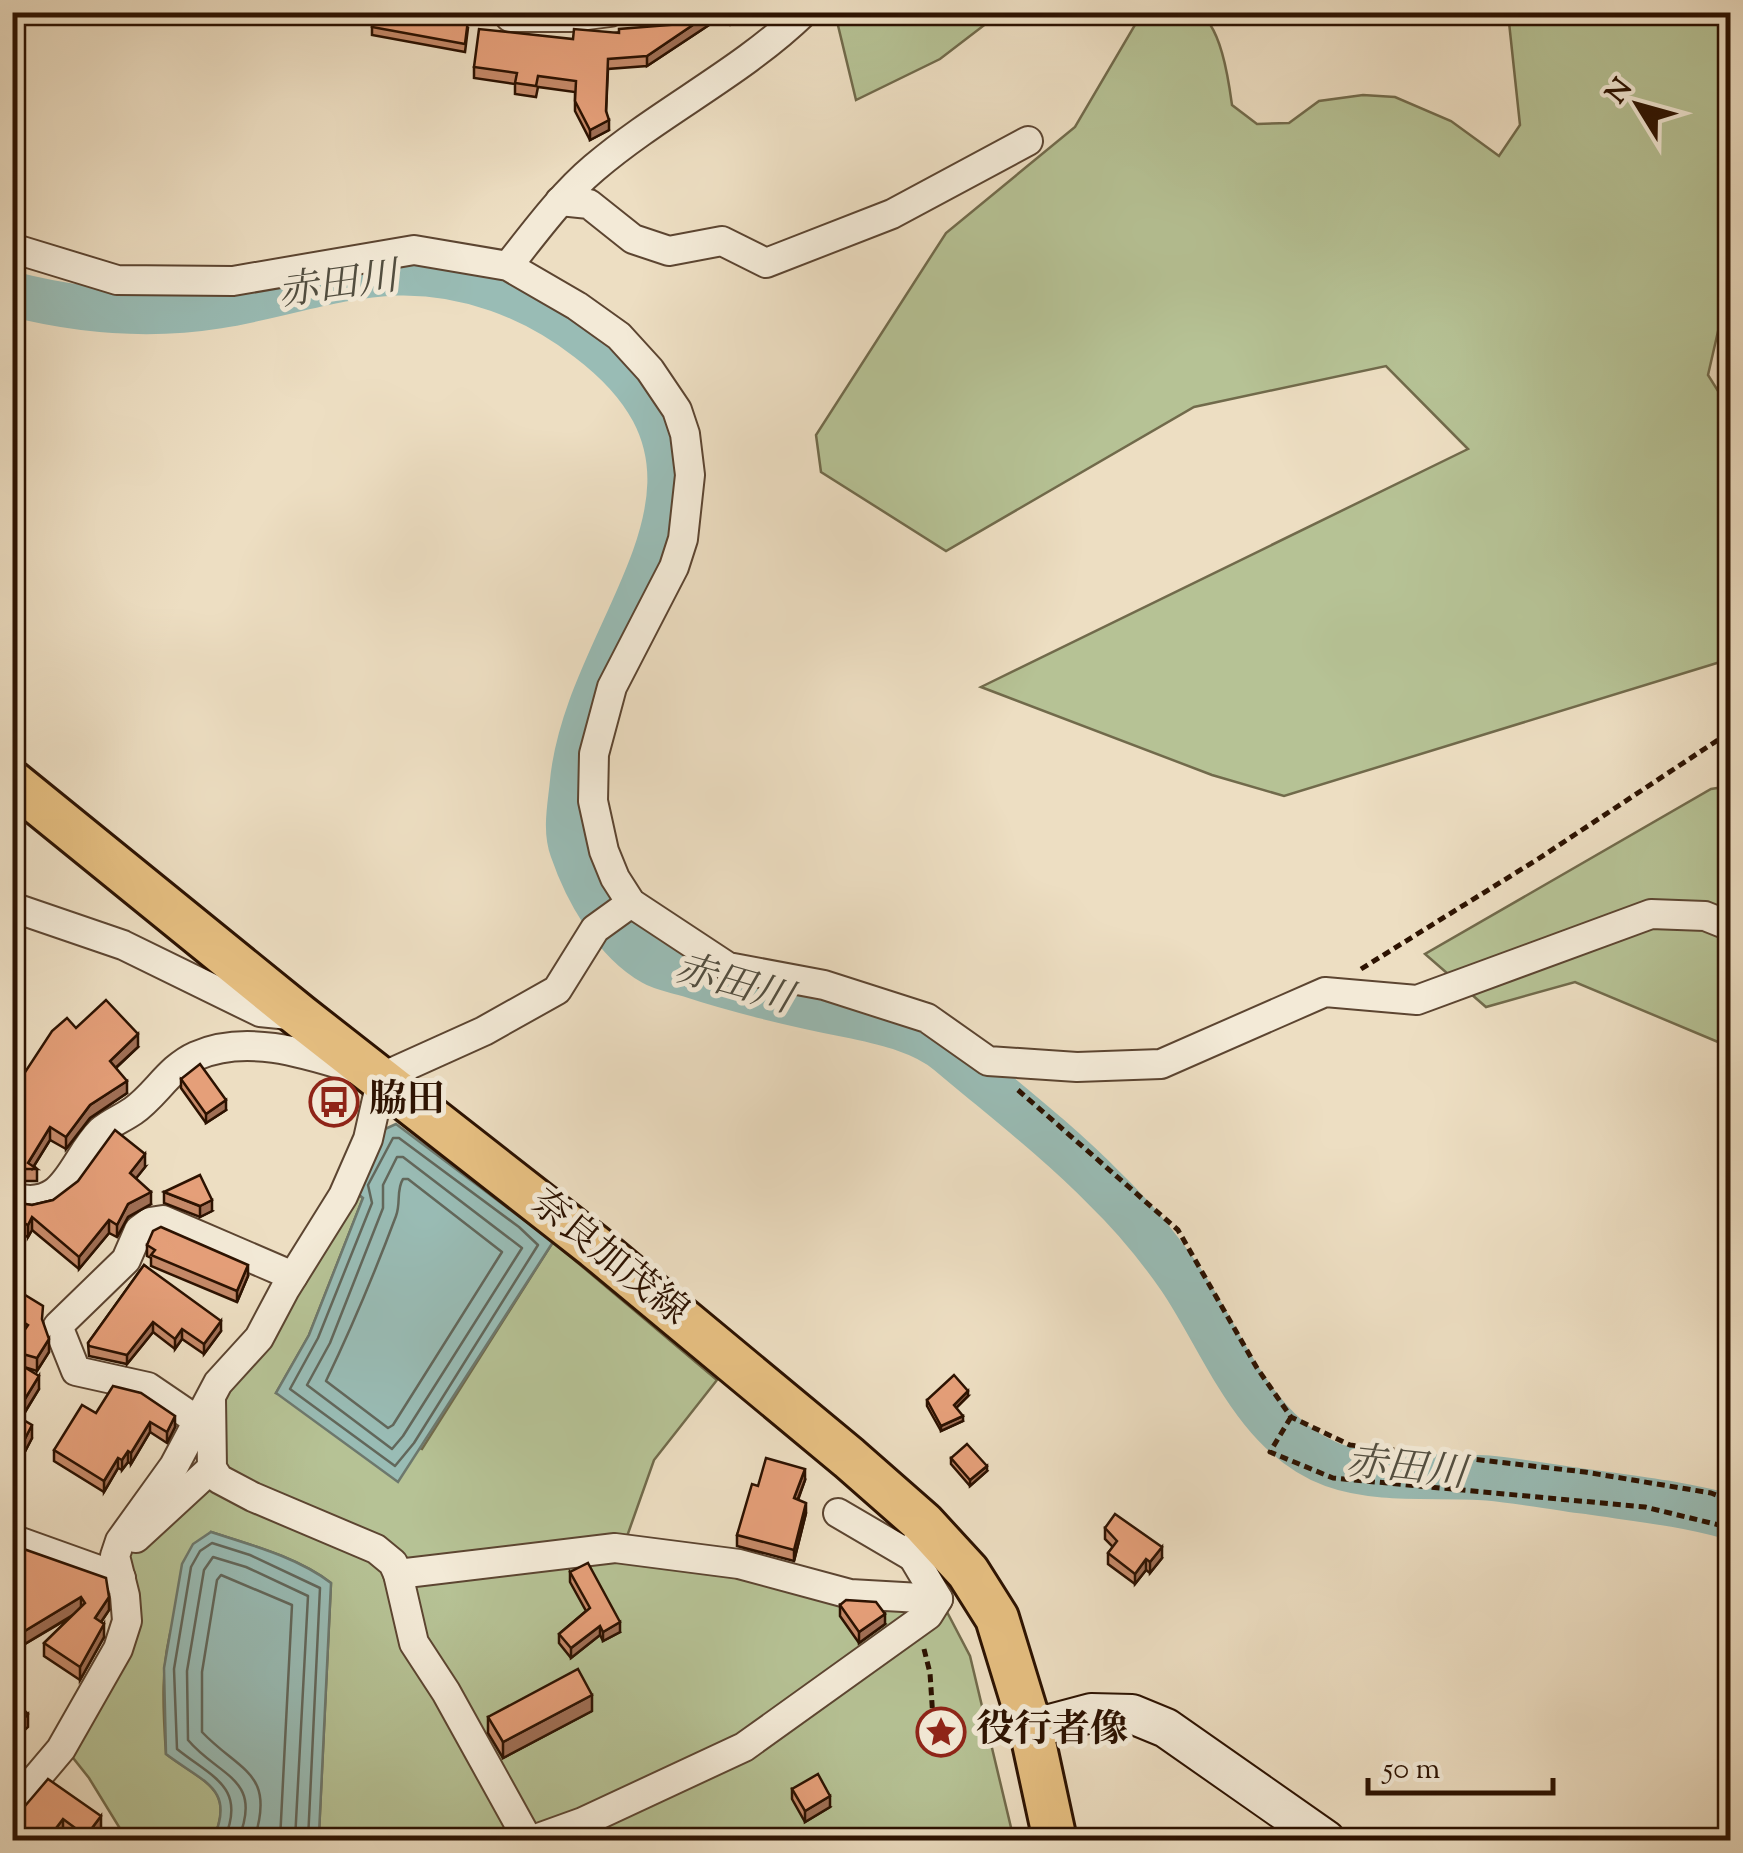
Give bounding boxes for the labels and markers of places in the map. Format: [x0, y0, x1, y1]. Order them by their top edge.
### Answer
place label: 脇田 [369, 1075, 445, 1129]
bus stop icon: 脇田 [308, 1076, 360, 1128]
place label: 役行者像 [976, 1705, 1128, 1759]
place icon: 役行者像 [915, 1706, 967, 1758]

